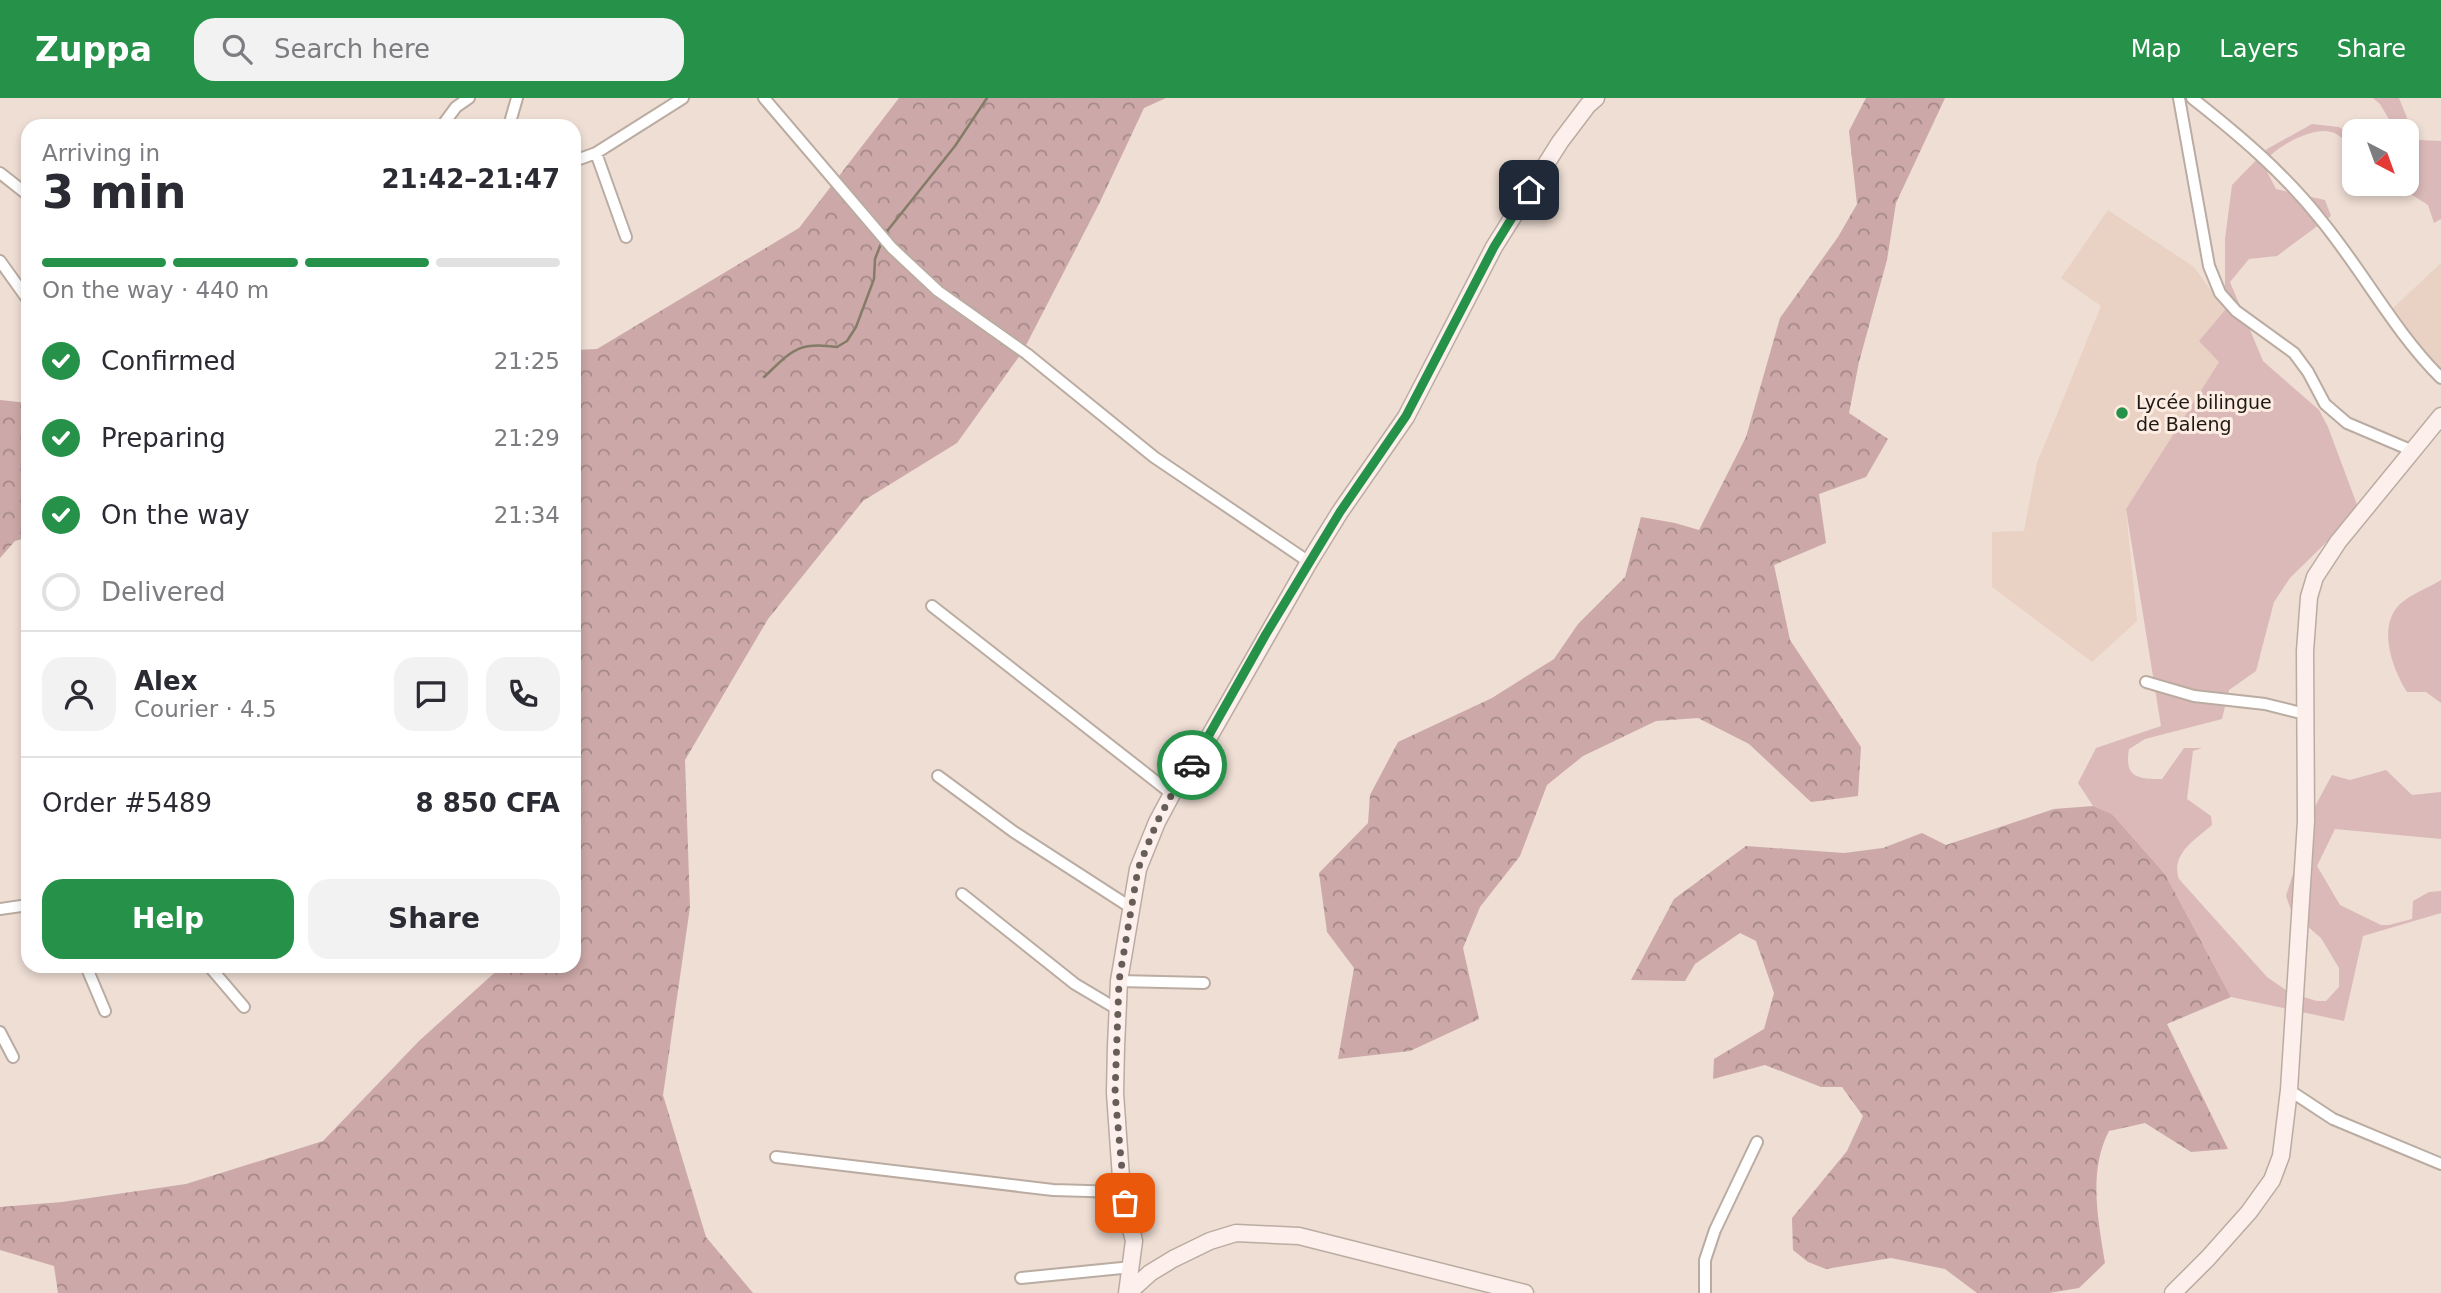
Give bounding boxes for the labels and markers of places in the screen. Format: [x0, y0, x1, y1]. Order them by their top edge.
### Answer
pin [1499, 160, 1559, 220]
place label: Lycée bilingue de Baleng [2136, 391, 2272, 435]
marker: Lycée bilingue de Baleng [2114, 405, 2130, 421]
pin [1095, 1173, 1155, 1233]

